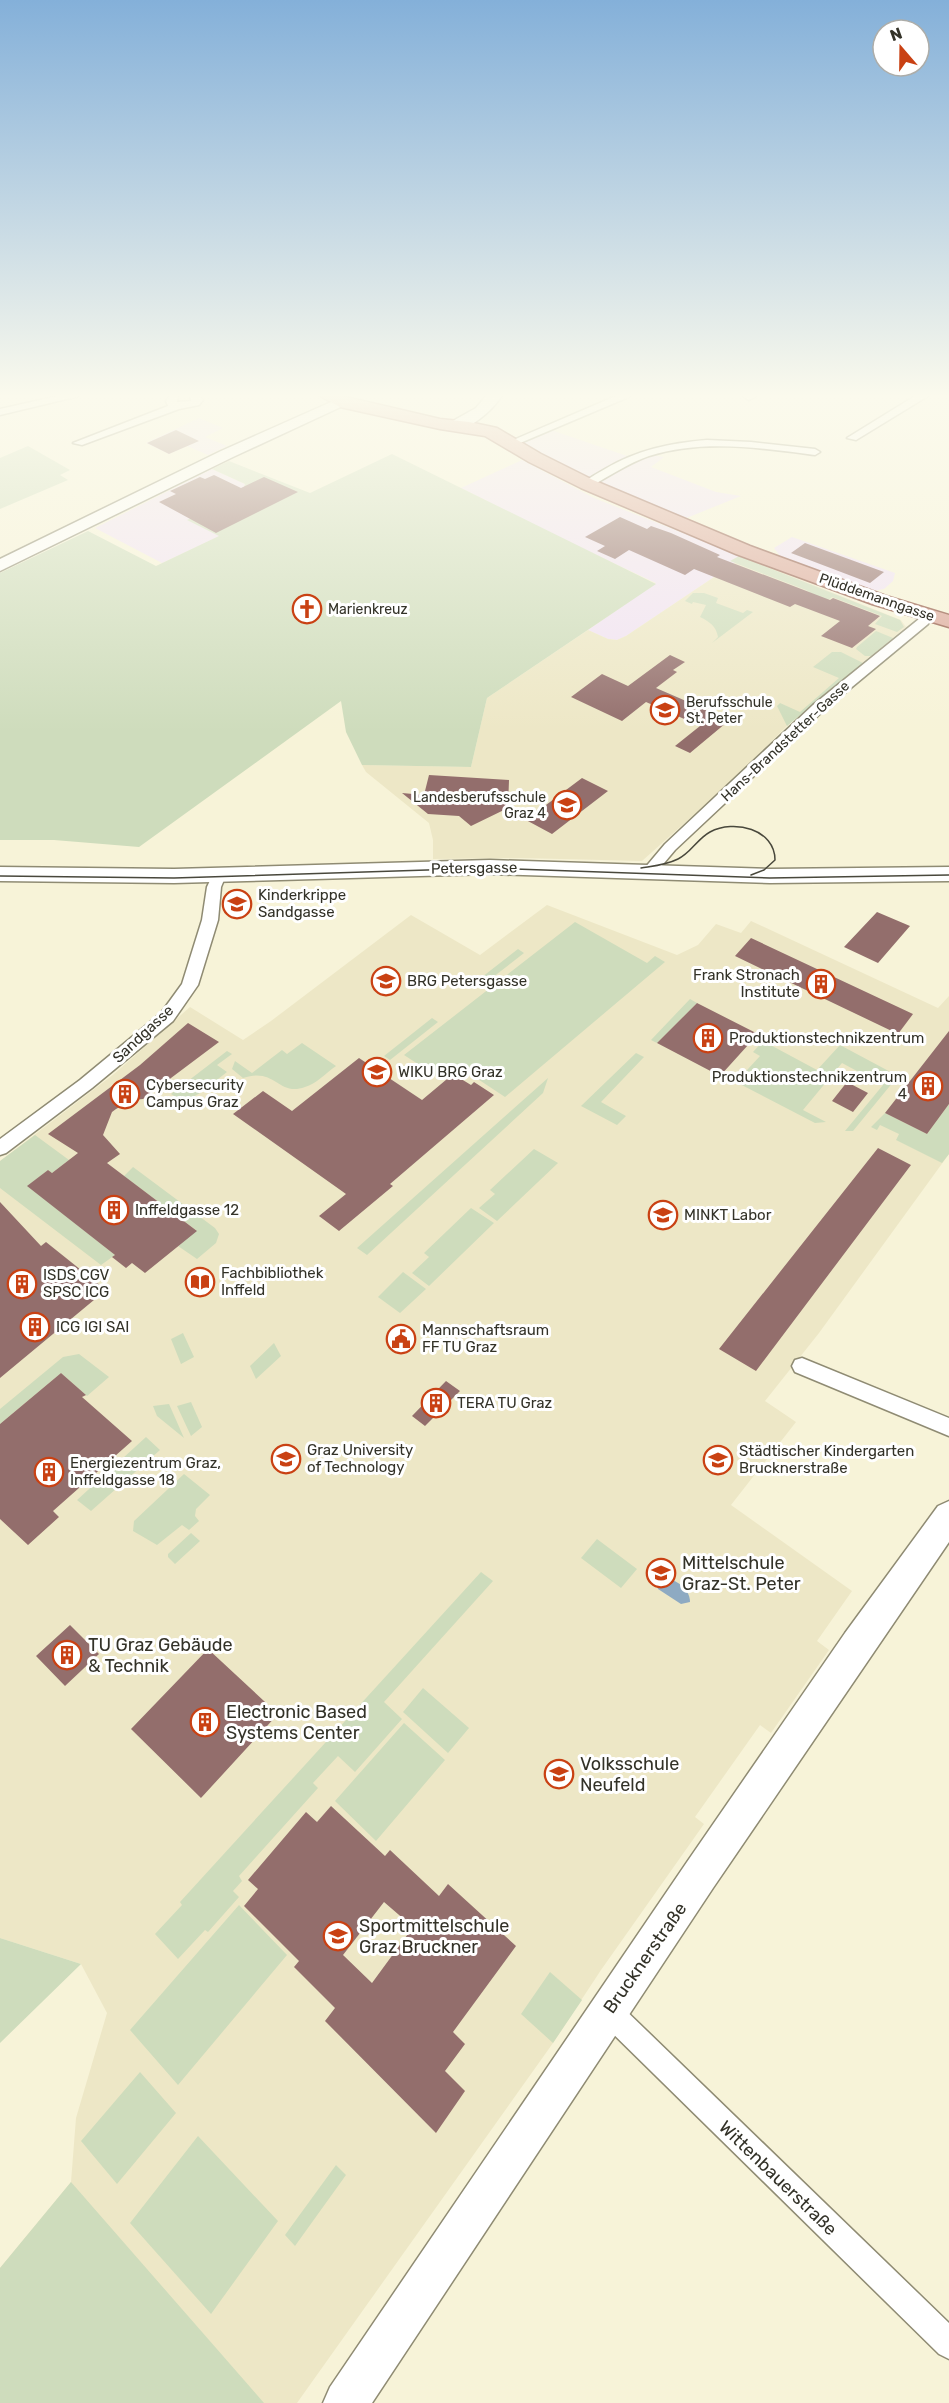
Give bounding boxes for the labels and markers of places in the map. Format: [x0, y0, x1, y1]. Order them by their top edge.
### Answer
church icon: Marienkreuz [291, 593, 323, 625]
place label: Marienkreuz [328, 601, 408, 618]
school or university icon: Berufsschule St. Peter [649, 694, 681, 726]
place label: Berufsschule St. Peter [686, 694, 773, 727]
place label: Landesberufsschule Graz 4 [413, 789, 546, 822]
school or university icon: Landesberufsschule Graz 4 [551, 789, 583, 821]
place label: Kinderkrippe Sandgasse [258, 886, 346, 921]
school or university icon: Kinderkrippe Sandgasse [221, 888, 253, 920]
school or university icon: BRG Petersgasse [370, 965, 402, 997]
place label: Frank Stronach Institute [693, 966, 800, 1001]
building icon: Frank Stronach Institute [805, 968, 837, 1000]
place label: BRG Petersgasse [407, 972, 527, 990]
building icon: Produktionstechnikzentrum [692, 1022, 724, 1054]
place label: Produktionstechnikzentrum [729, 1029, 924, 1047]
school or university icon: WIKU BRG Graz [361, 1056, 393, 1088]
place label: WIKU BRG Graz [398, 1063, 503, 1081]
place label: Produktionstechnikzentrum 4 [712, 1068, 907, 1103]
building icon: Produktionstechnikzentrum 4 [912, 1070, 944, 1102]
place label: Cybersecurity Campus Graz [146, 1076, 244, 1111]
building icon: Cybersecurity Campus Graz [109, 1078, 141, 1110]
building icon: Inffeldgasse 12 [98, 1194, 130, 1226]
school or university icon: MINKT Labor [647, 1199, 679, 1231]
place label: Inffeldgasse 12 [135, 1201, 239, 1219]
place label: MINKT Labor [684, 1206, 772, 1224]
place label: Fachbibliothek Inffeld [221, 1264, 324, 1299]
place label: ISDS CGV SPSC ICG [43, 1266, 110, 1301]
library icon: Fachbibliothek Inffeld [184, 1266, 216, 1298]
building icon: ISDS CGV SPSC ICG [6, 1268, 38, 1300]
building icon: ICG IGI SAI [19, 1311, 51, 1343]
place label: ICG IGI SAI [56, 1318, 129, 1336]
place label: Mannschaftsraum FF TU Graz [422, 1321, 549, 1356]
public building icon: Mannschaftsraum FF TU Graz [385, 1323, 417, 1355]
building icon: TERA TU Graz [420, 1387, 452, 1419]
place label: TERA TU Graz [457, 1394, 553, 1412]
place label: Graz University of Technology [307, 1441, 413, 1476]
place label: Städtischer Kindergarten Brucknerstraße [739, 1442, 914, 1477]
school or university icon: Graz University of Technology [270, 1443, 302, 1475]
school or university icon: Städtischer Kindergarten Brucknerstraße [702, 1444, 734, 1476]
place label: Energiezentrum Graz, Inffeldgasse 18 [70, 1454, 221, 1489]
building icon: Energiezentrum Graz, Inffeldgasse 18 [33, 1456, 65, 1488]
place label: Mittelschule Graz-St. Peter [682, 1552, 801, 1595]
school or university icon: Mittelschule Graz-St. Peter [645, 1557, 677, 1589]
place label: TU Graz Gebäude & Technik [88, 1634, 233, 1677]
building icon: TU Graz Gebäude & Technik [51, 1639, 83, 1671]
place label: Electronic Based Systems Center [226, 1701, 367, 1744]
building icon: Electronic Based Systems Center [189, 1706, 221, 1738]
place label: Volksschule Neufeld [580, 1753, 679, 1796]
school or university icon: Volksschule Neufeld [543, 1758, 575, 1790]
place label: Sportmittelschule Graz Bruckner [359, 1915, 509, 1958]
school or university icon: Sportmittelschule Graz Bruckner [322, 1920, 354, 1952]

